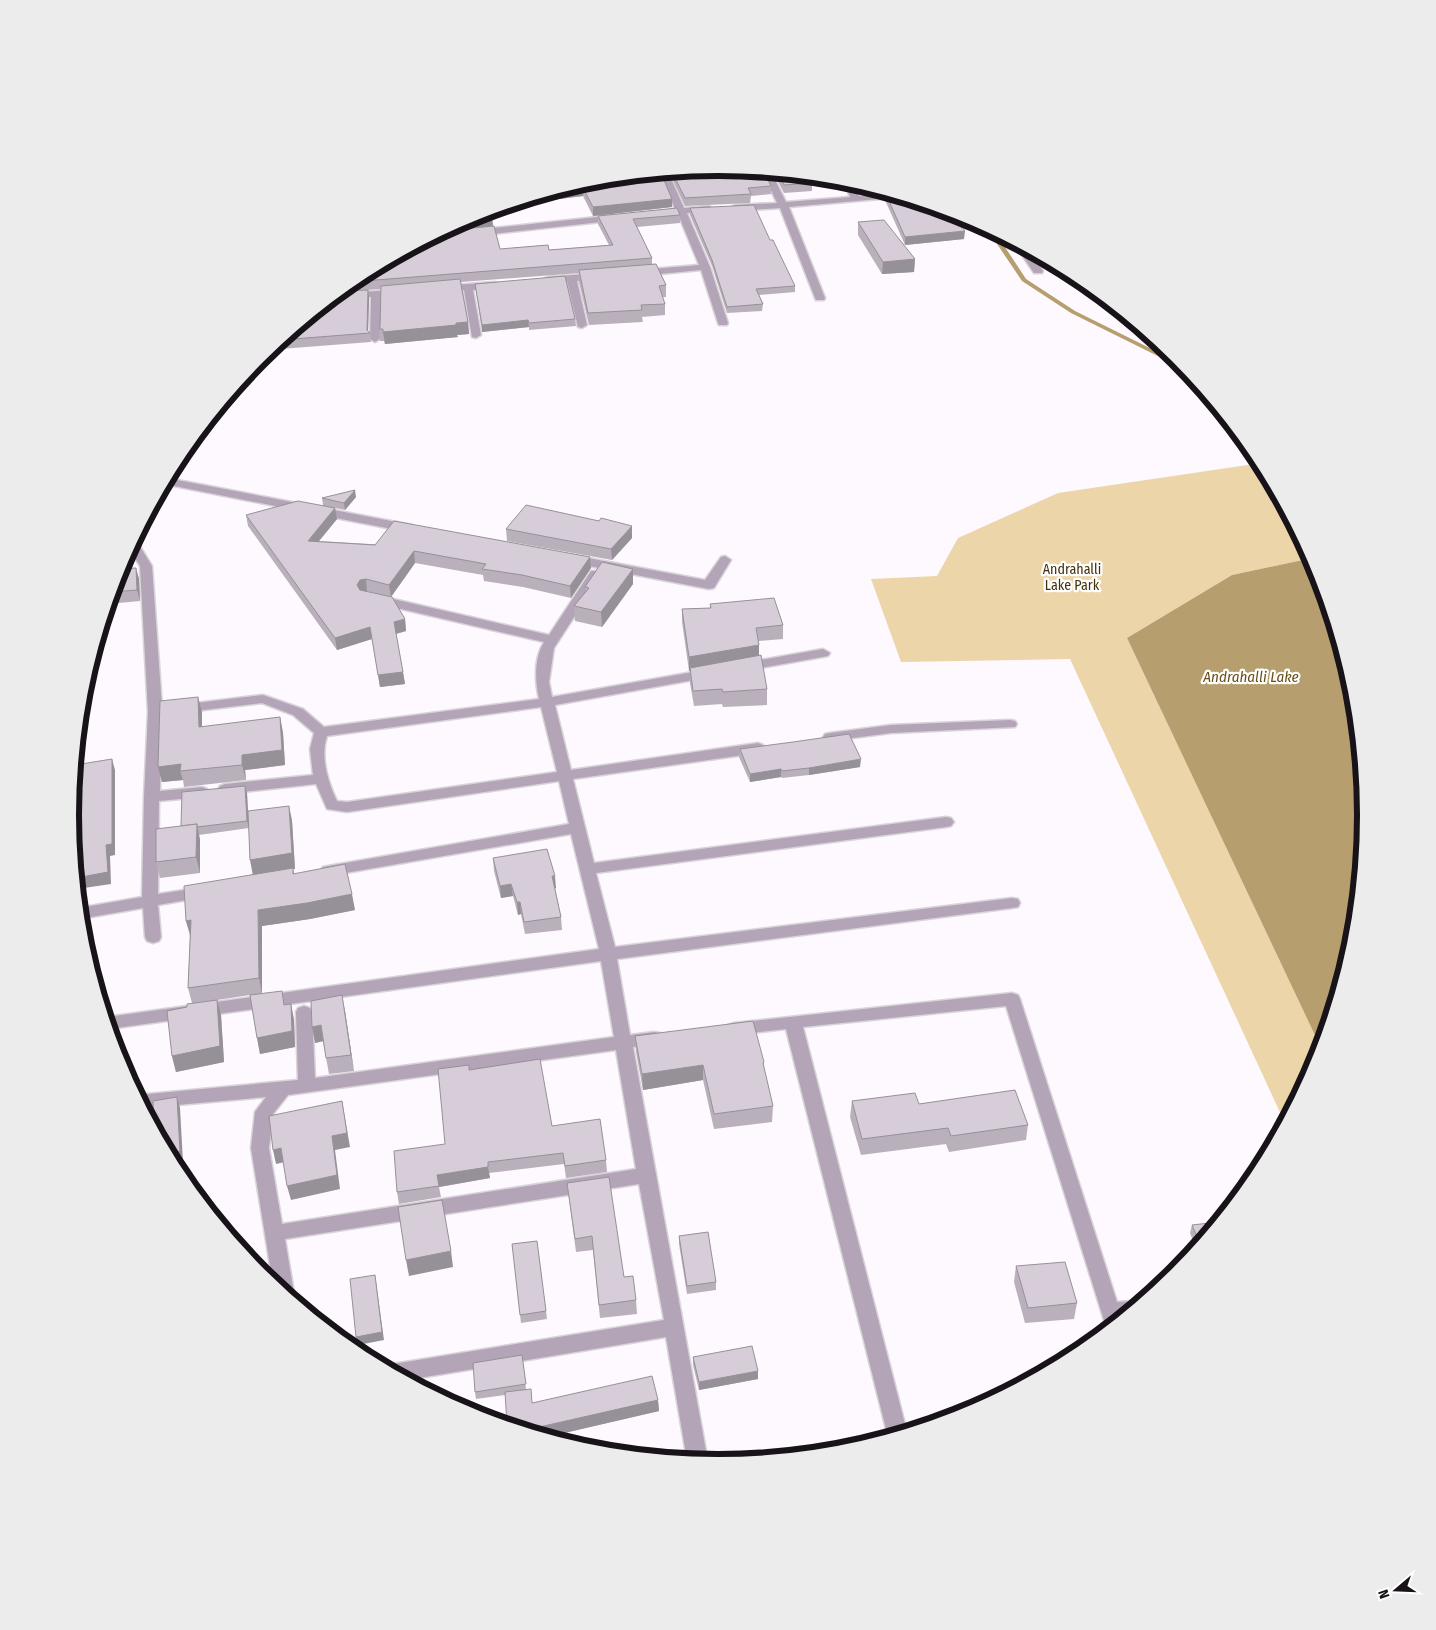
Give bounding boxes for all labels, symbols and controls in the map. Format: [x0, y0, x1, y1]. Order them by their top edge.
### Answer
park label: Andrahalli Lake Park [1043, 561, 1101, 594]
water label: Andrahalli Lake [1202, 668, 1299, 686]
north arrow [1371, 1565, 1421, 1615]
text: N [1375, 1587, 1394, 1601]

